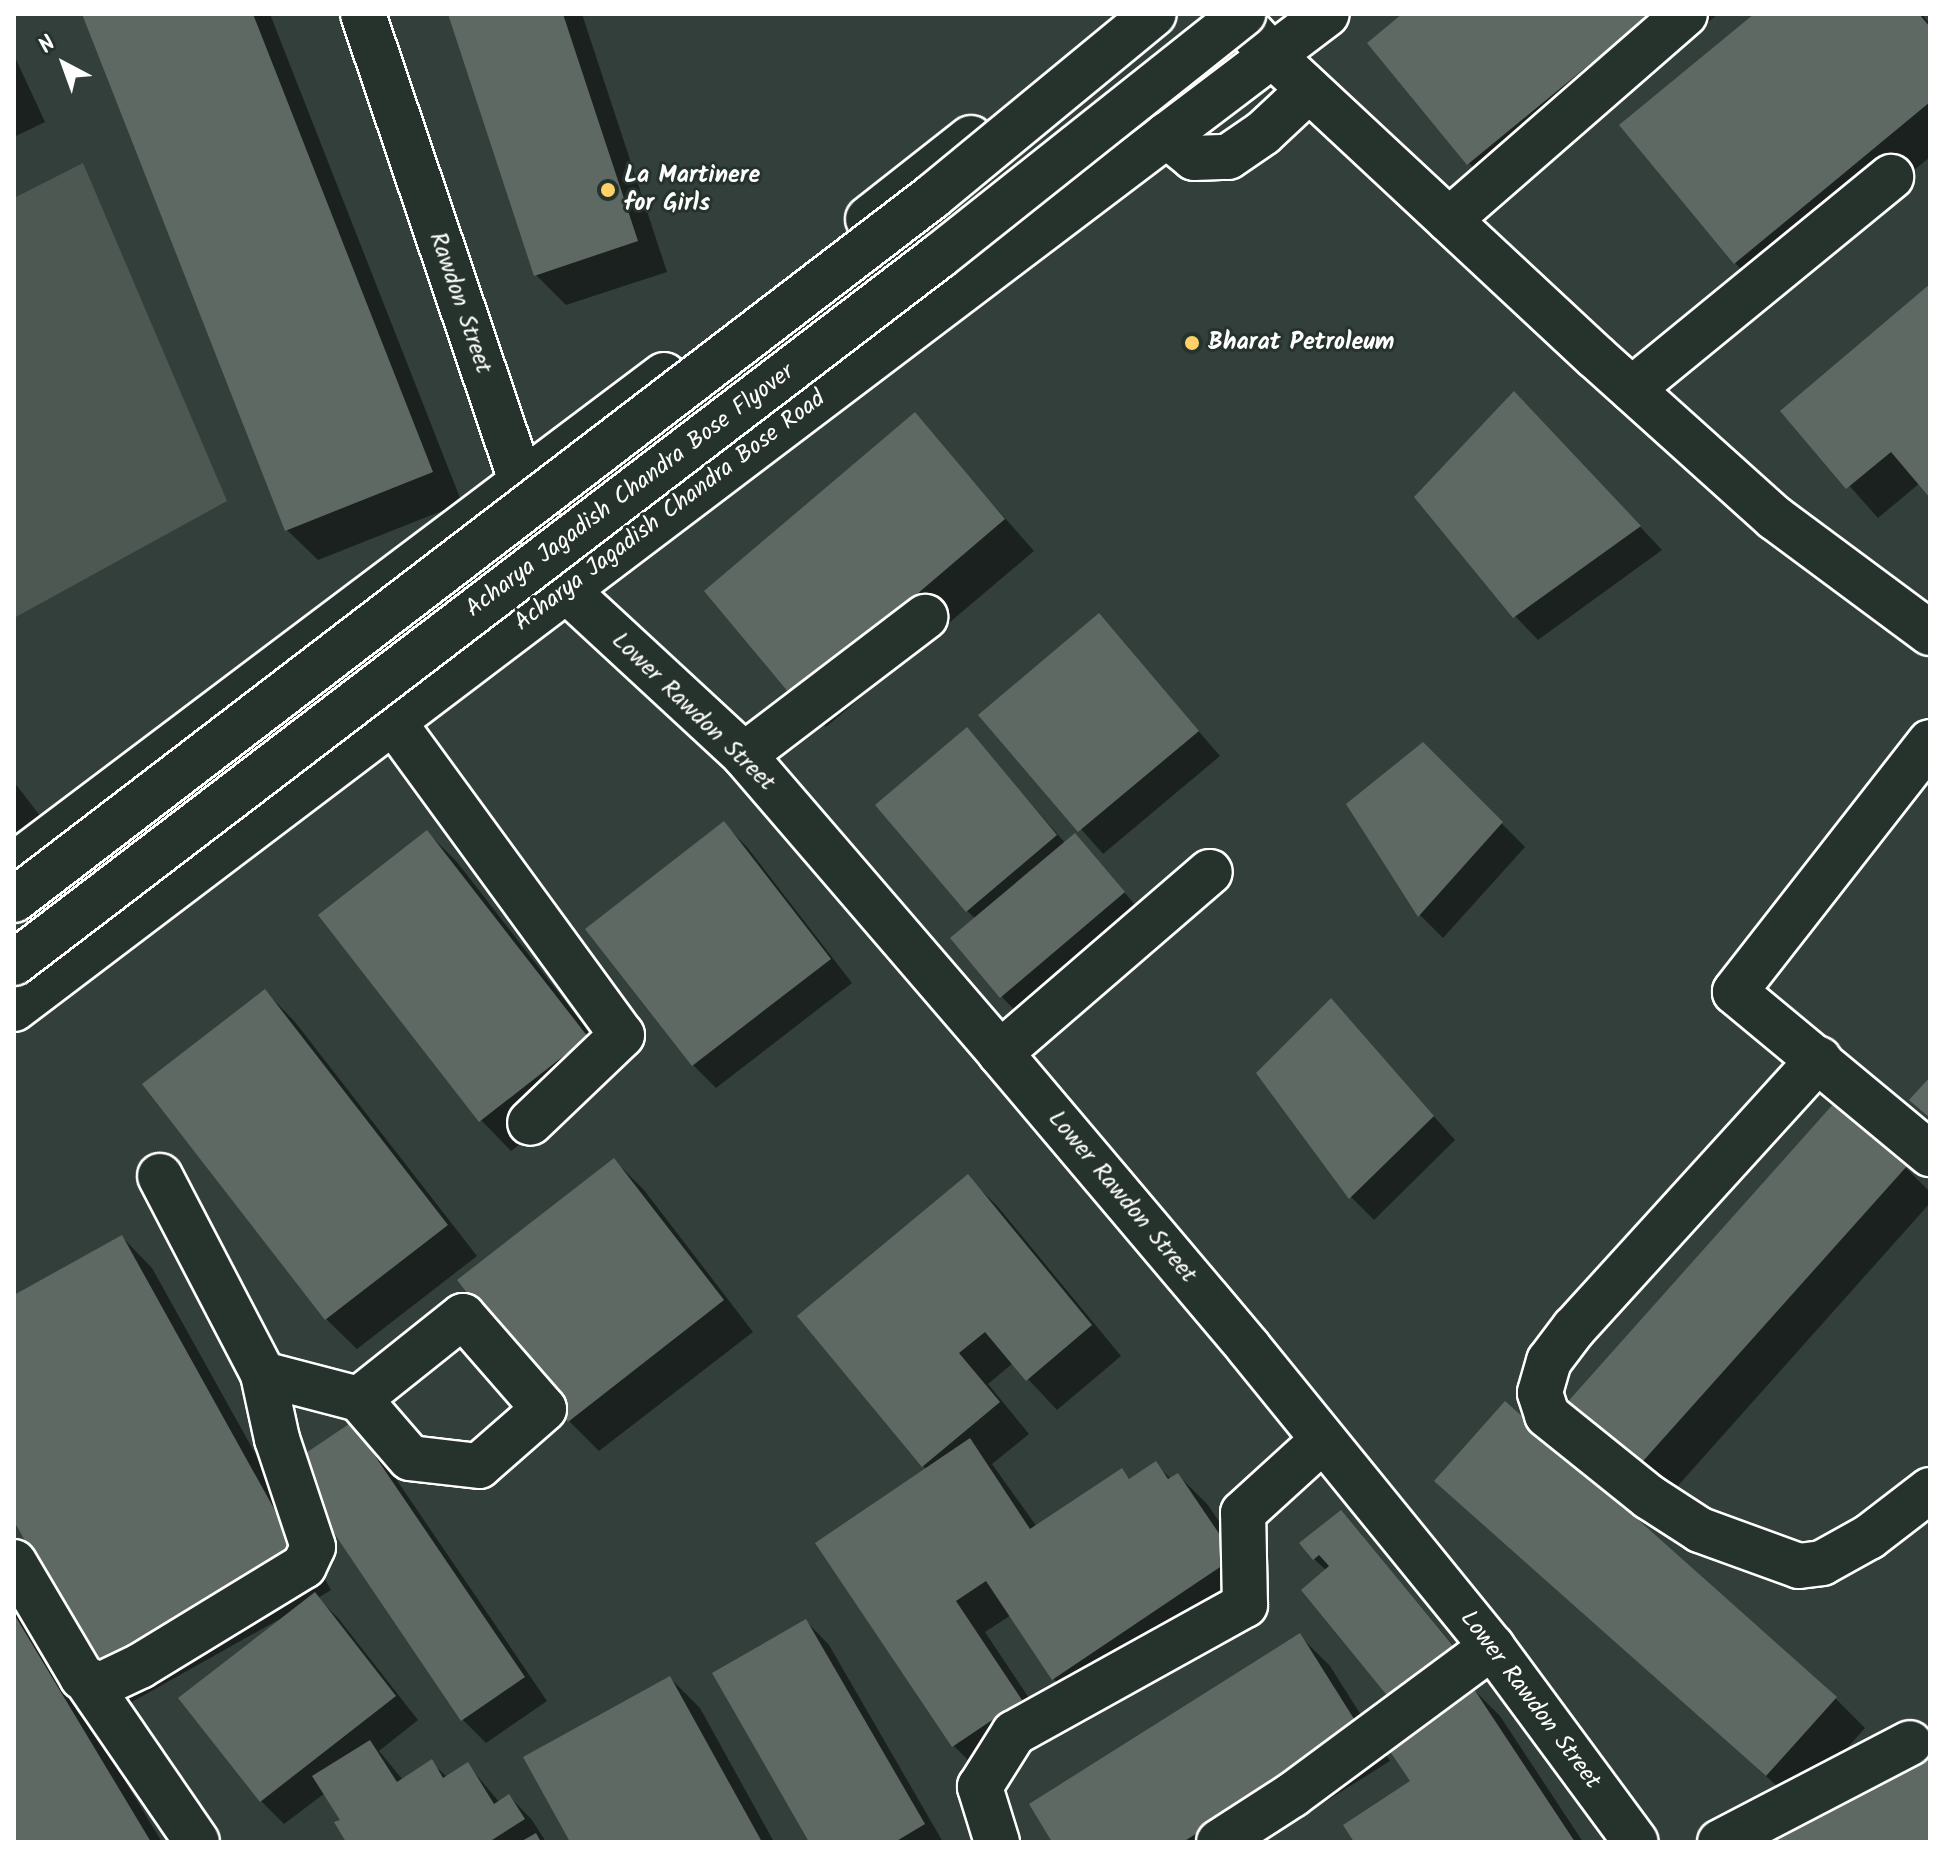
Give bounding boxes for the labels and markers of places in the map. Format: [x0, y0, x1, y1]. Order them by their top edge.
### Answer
place label: La Martinere for Girls [624, 162, 760, 218]
marker: La Martinere for Girls [599, 181, 617, 199]
place label: Bharat Petroleum [1208, 329, 1394, 357]
marker: Bharat Petroleum [1183, 334, 1201, 352]

